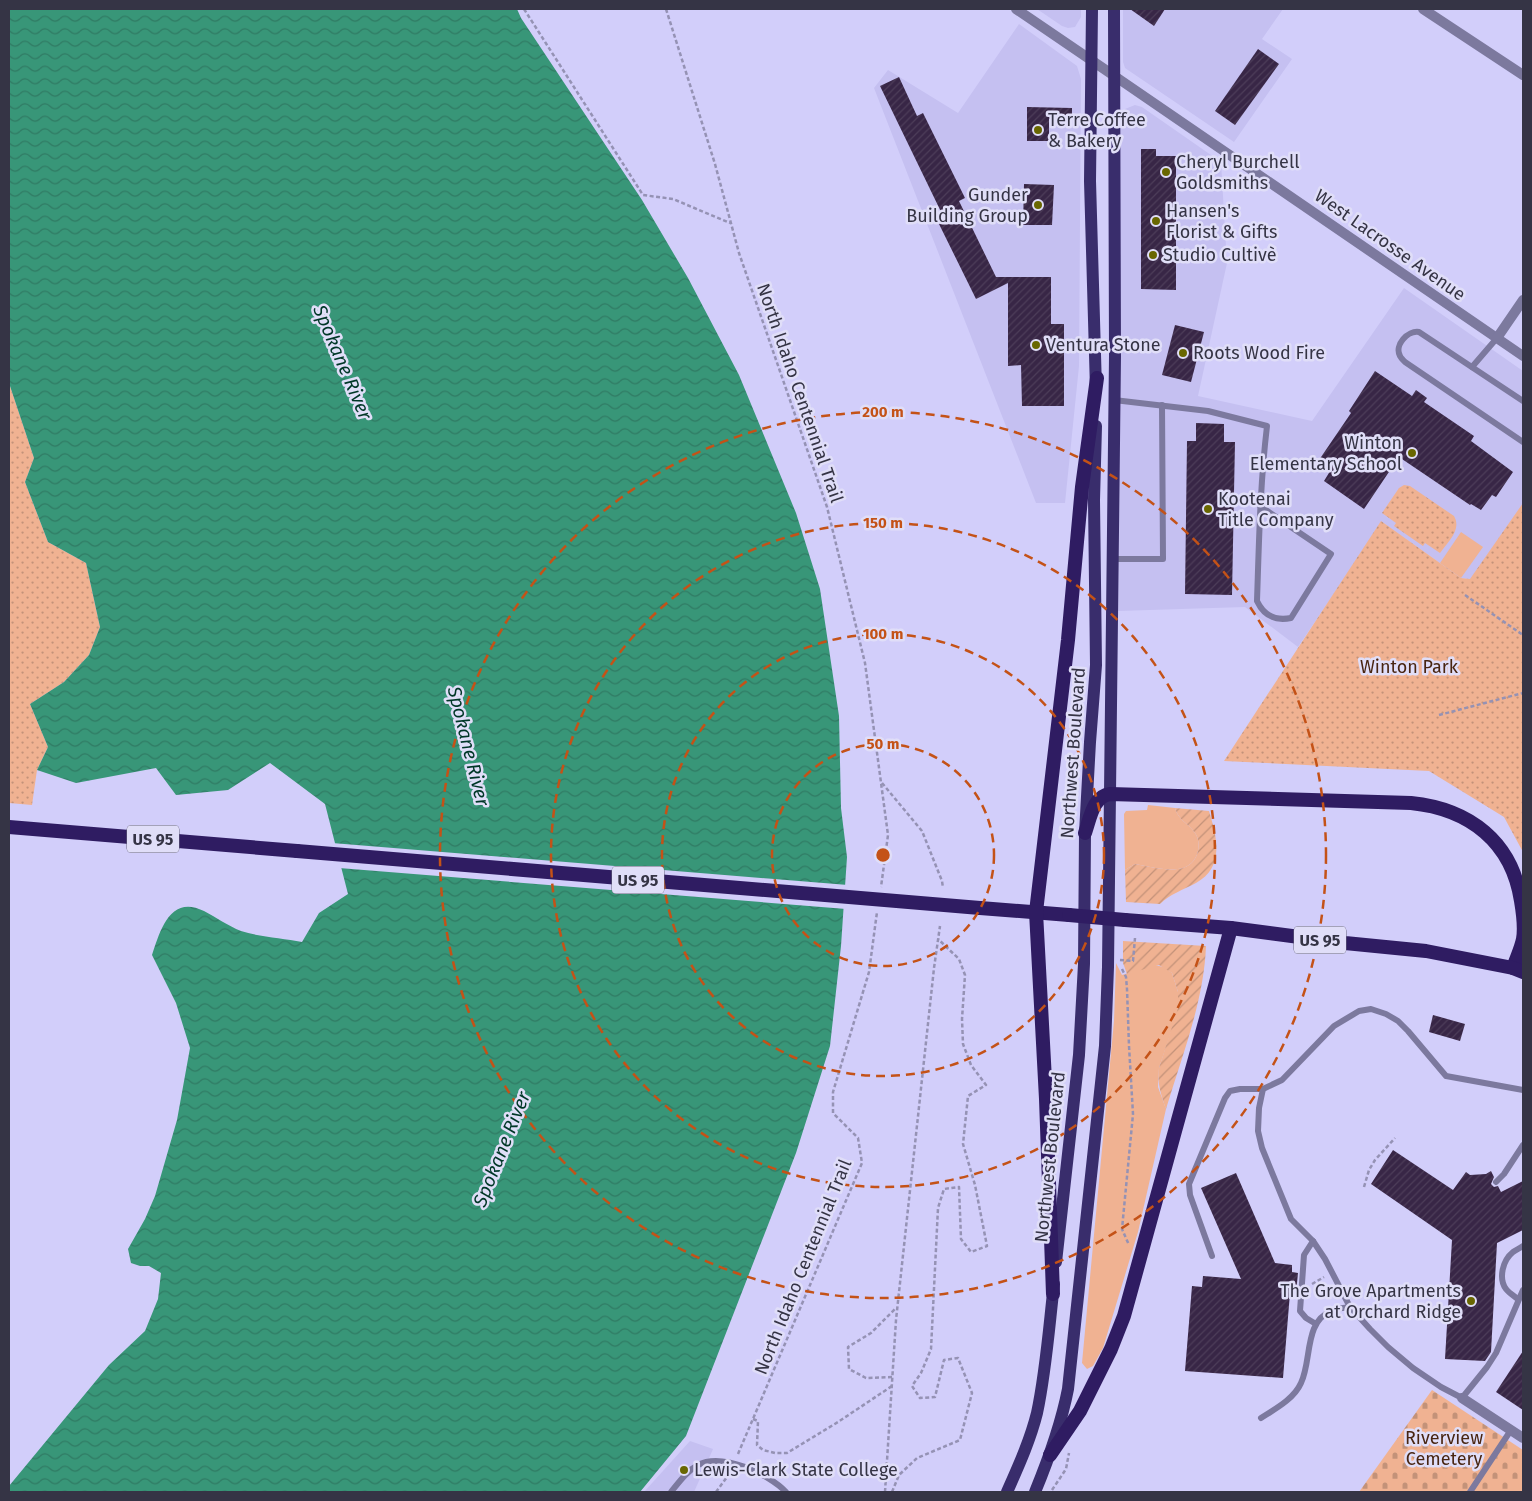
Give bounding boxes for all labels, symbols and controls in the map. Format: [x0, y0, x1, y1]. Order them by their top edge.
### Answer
place label: Terre Coffee & Bakery [1048, 109, 1146, 152]
marker: Terre Coffee & Bakery [1032, 124, 1044, 136]
place label: Cheryl Burchell Goldsmiths [1176, 151, 1299, 194]
marker: Cheryl Burchell Goldsmiths [1160, 166, 1172, 178]
place label: Gunder Building Group [906, 184, 1028, 227]
street label: West Lacrosse Avenue [1310, 185, 1470, 305]
marker: Gunder Building Group [1032, 199, 1044, 211]
place label: Hansen's Florist & Gifts [1166, 200, 1277, 243]
marker: Hansen's Florist & Gifts [1150, 215, 1162, 227]
place label: Studio Cultivè [1163, 244, 1277, 266]
marker: Studio Cultivè [1147, 249, 1159, 261]
street label: North Idaho Centennial Trail [752, 280, 848, 506]
water label: Spokane River [308, 301, 377, 424]
place label: Ventura Stone [1046, 334, 1161, 356]
marker: Ventura Stone [1030, 339, 1042, 351]
place label: Roots Wood Fire [1193, 342, 1325, 364]
marker: Roots Wood Fire [1177, 347, 1189, 359]
text: 200 m [862, 403, 904, 421]
place label: Winton Elementary School [1250, 432, 1402, 475]
marker: Winton Elementary School [1406, 447, 1418, 459]
place label: Kootenai Title Company [1218, 488, 1334, 531]
marker: Kootenai Title Company [1202, 503, 1214, 515]
text: 150 m [863, 514, 903, 532]
text: 100 m [863, 625, 903, 643]
park label: Winton Park [1360, 656, 1459, 678]
street label: Northwest Boulevard [1056, 667, 1090, 839]
water label: Spokane River [442, 683, 495, 809]
text: 50 m [866, 735, 900, 753]
road number: US 95 [127, 826, 179, 852]
centre of rings [874, 846, 892, 864]
road number: US 95 [612, 866, 664, 894]
road number: US 95 [1294, 926, 1346, 954]
street label: Northwest Boulevard [1030, 1071, 1070, 1243]
water label: Spokane River [468, 1088, 535, 1211]
street label: North Idaho Centennial Trail [750, 1156, 856, 1378]
place label: The Grove Apartments at Orchard Ridge [1280, 1280, 1461, 1323]
marker: The Grove Apartments at Orchard Ridge [1465, 1295, 1477, 1307]
park label: Riverview Cemetery [1405, 1427, 1483, 1470]
place label: Lewis-Clark State College [694, 1459, 898, 1481]
marker: Lewis-Clark State College [678, 1464, 690, 1476]

